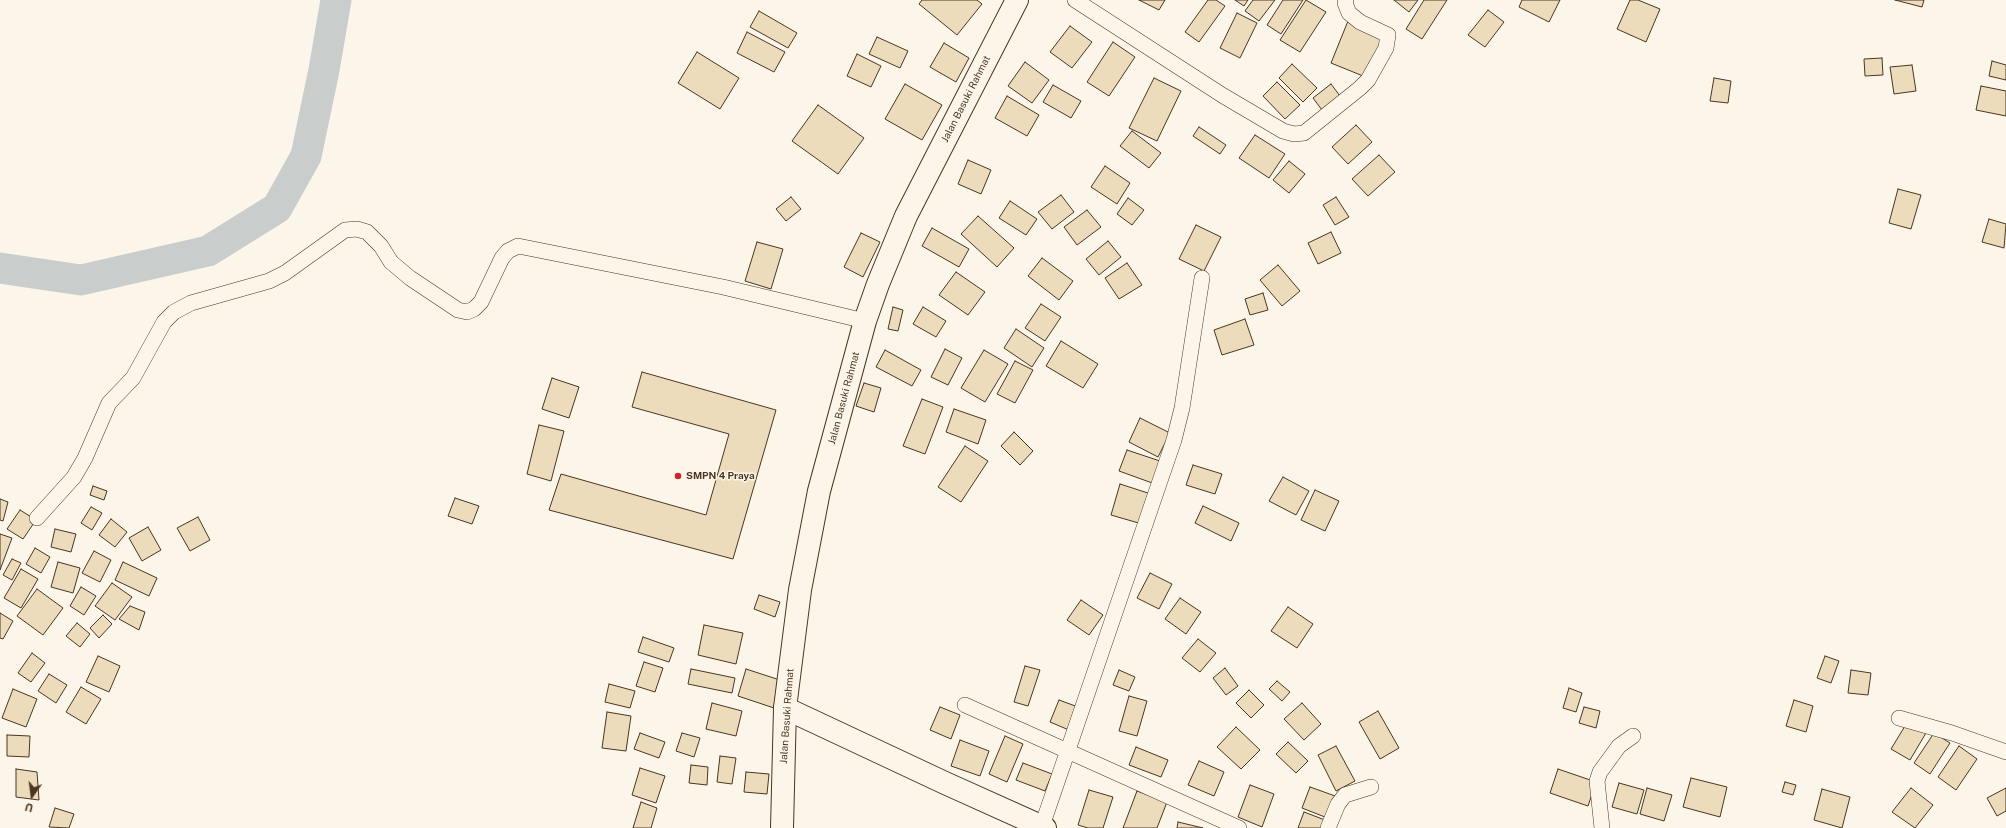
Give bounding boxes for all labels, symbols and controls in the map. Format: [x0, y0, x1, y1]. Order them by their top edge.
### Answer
street label: Jalan Basuki Rahmat [939, 54, 993, 144]
street label: Jalan Basuki Rahmat [826, 350, 862, 446]
place label: SMPN 4 Praya [686, 470, 755, 482]
marker: SMPN 4 Praya [673, 471, 683, 481]
street label: Jalan Basuki Rahmat [778, 668, 796, 764]
north arrow [12, 776, 52, 816]
text: U [24, 801, 34, 814]

